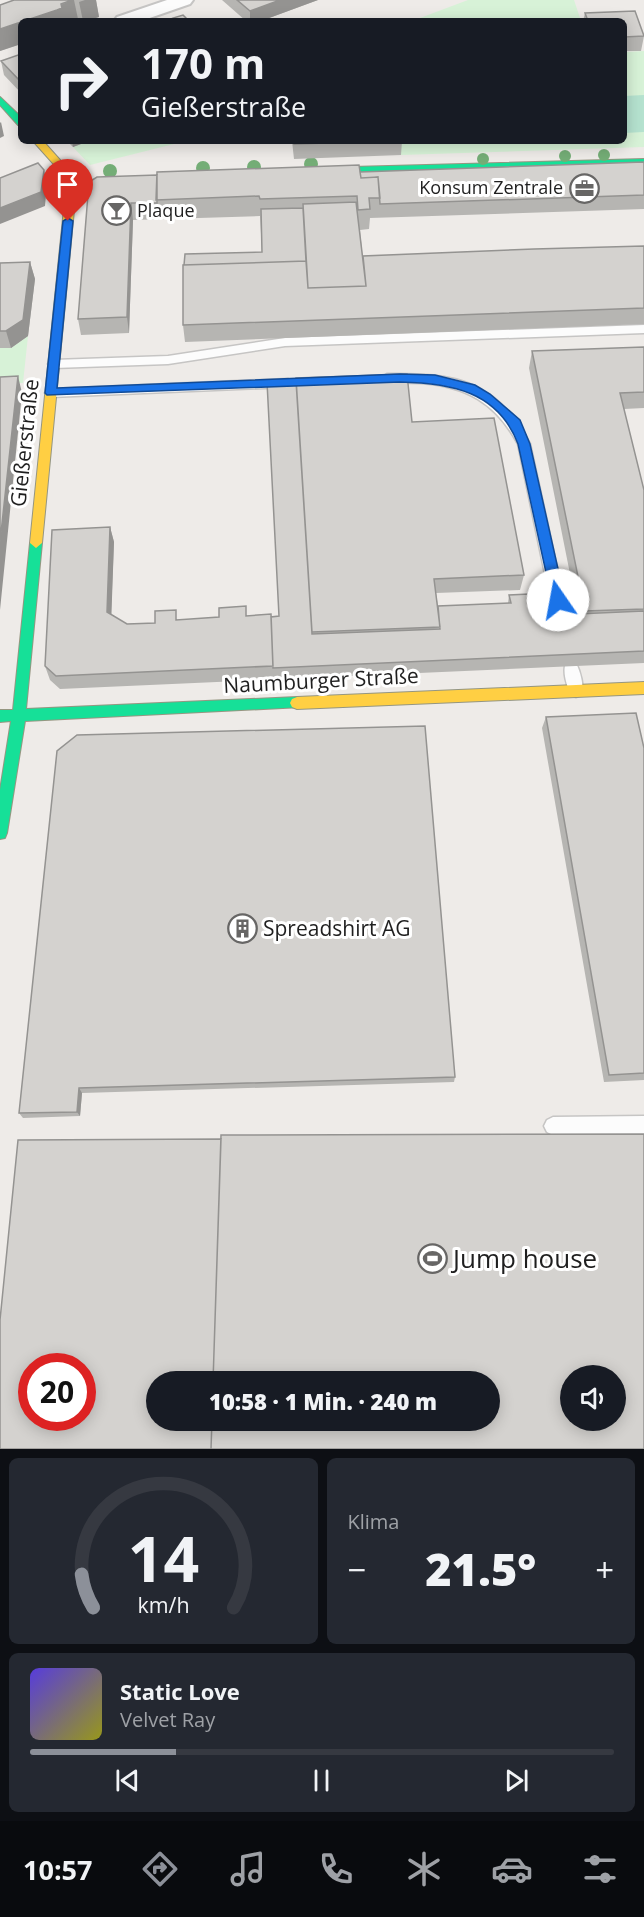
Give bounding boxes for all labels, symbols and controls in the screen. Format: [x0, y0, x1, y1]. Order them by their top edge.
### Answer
text: 170 m [141, 34, 265, 91]
icon: right [42, 42, 120, 120]
text: Gießerstraße [141, 88, 306, 125]
pin [42, 159, 93, 221]
icon: arrive [51, 168, 84, 201]
office icon: Konsum Zentrale [568, 172, 600, 204]
place label: Konsum Zentrale [419, 175, 563, 199]
bar icon: Plaque [100, 195, 132, 227]
place label: Plaque [137, 198, 195, 222]
street label: Gießerstraße [3, 378, 45, 508]
position arrow [526, 568, 590, 632]
street label: Naumburger Straße [223, 661, 419, 699]
building icon: Spreadshirt AG [226, 913, 258, 945]
place label: Spreadshirt AG [263, 914, 411, 942]
place label: Jump house [450, 1240, 597, 1276]
sports icon: Jump house [416, 1243, 448, 1275]
speed limit sign: 20 [18, 1353, 96, 1431]
map controls [560, 1365, 626, 1431]
button: sound [560, 1365, 626, 1431]
text: 10:58 · 1 Min. · 240 m [209, 1386, 437, 1416]
text: Klima [348, 1508, 399, 1535]
text: 14 [128, 1515, 199, 1600]
text: 21.5° [425, 1538, 536, 1599]
text: − [348, 1547, 366, 1592]
text: + [595, 1547, 614, 1592]
text: km/h [137, 1590, 189, 1619]
text: Static Love [120, 1676, 240, 1706]
text: Velvet Ray [120, 1706, 215, 1733]
icon: previous [111, 1764, 144, 1797]
icon: pause [305, 1764, 338, 1797]
icon: next [500, 1764, 533, 1797]
icon: directions [139, 1848, 181, 1890]
icon: music [227, 1848, 269, 1890]
icon: phone [315, 1848, 357, 1890]
icon: climate [403, 1848, 445, 1890]
icon: car [491, 1848, 533, 1890]
icon: filters [579, 1848, 621, 1890]
text: 10:57 [23, 1851, 92, 1888]

